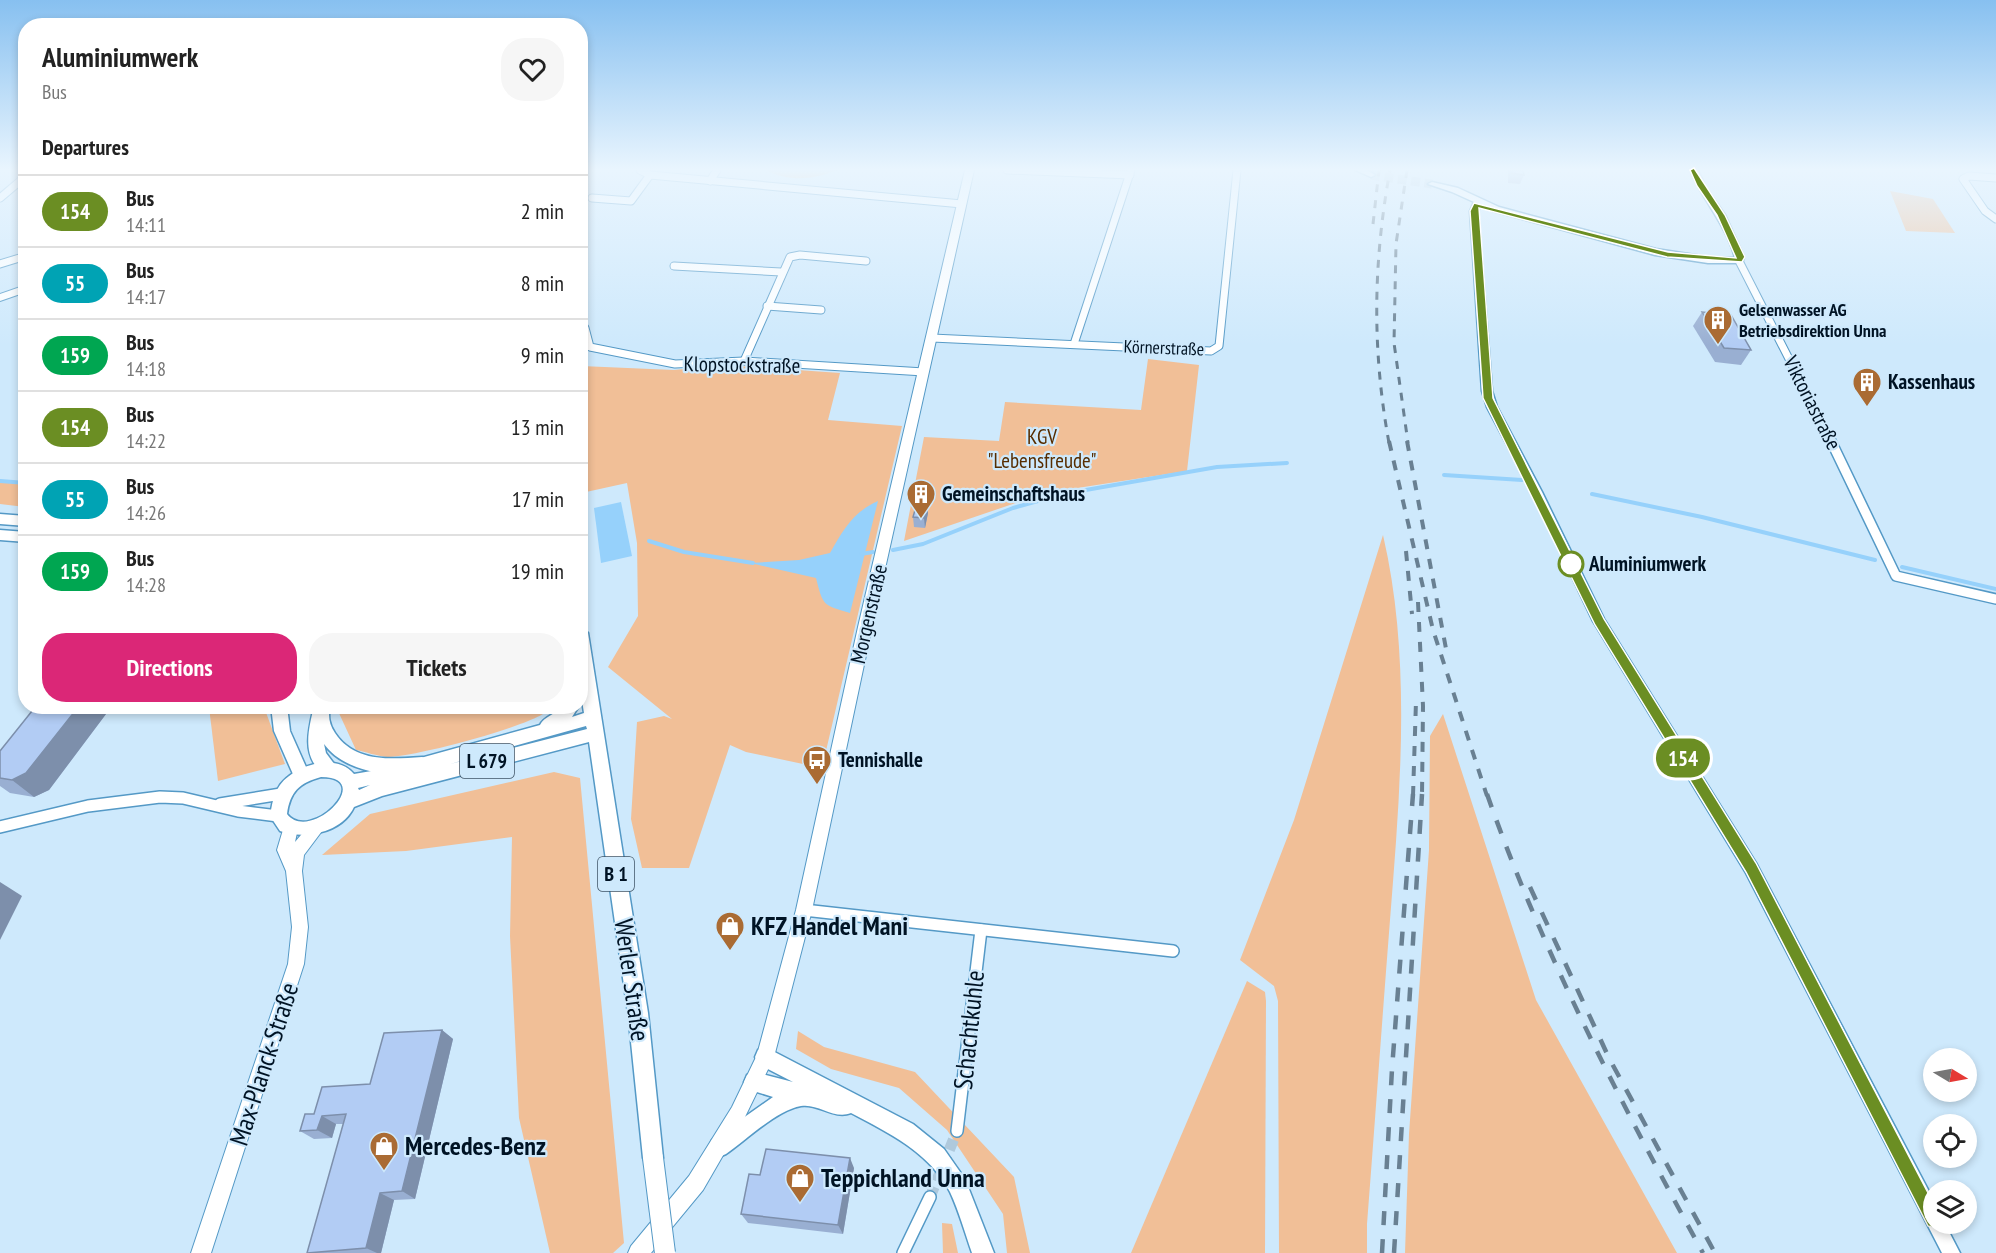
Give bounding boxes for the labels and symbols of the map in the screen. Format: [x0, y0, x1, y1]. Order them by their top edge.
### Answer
place label: Gelsenwasser AG Betriebsdirektion Unna [1739, 298, 1886, 342]
building icon: Gelsenwasser AG Betriebsdirektion Unna [1702, 304, 1734, 346]
street label: Körnerstraße [1123, 335, 1205, 360]
street label: Klopstockstraße [683, 350, 801, 379]
street label: Viktoriastraße [1777, 350, 1848, 454]
building icon: Kassenhaus [1851, 366, 1883, 408]
place label: Kassenhaus [1888, 368, 1975, 395]
park label: KGV "Lebensfreude" [987, 423, 1097, 474]
building icon: Gemeinschaftshaus [905, 478, 937, 520]
place label: Gemeinschaftshaus [942, 480, 1085, 507]
place label: Aluminiumwerk [1588, 550, 1707, 577]
marker: Aluminiumwerk [1558, 551, 1584, 577]
street label: Morgenstraße [844, 562, 893, 666]
line badge: 154 [1648, 738, 1718, 777]
road number: L 679 [460, 744, 514, 778]
bus stop icon: Tennishalle [801, 744, 833, 786]
place label: Tennishalle [838, 746, 923, 773]
road number: B 1 [598, 857, 634, 891]
place label: KFZ Handel Mani [751, 909, 908, 942]
shop icon: KFZ Handel Mani [714, 910, 746, 952]
street label: Werler Straße [608, 917, 657, 1043]
street label: Schachtkuhle [946, 969, 991, 1091]
street label: Max-Planck-Straße [222, 978, 305, 1149]
north arrow [1923, 1048, 1977, 1102]
place label: Mercedes-Benz [405, 1129, 546, 1162]
shop icon: Mercedes-Benz [368, 1130, 400, 1172]
place label: Teppichland Unna [821, 1161, 985, 1194]
shop icon: Teppichland Unna [784, 1162, 816, 1204]

